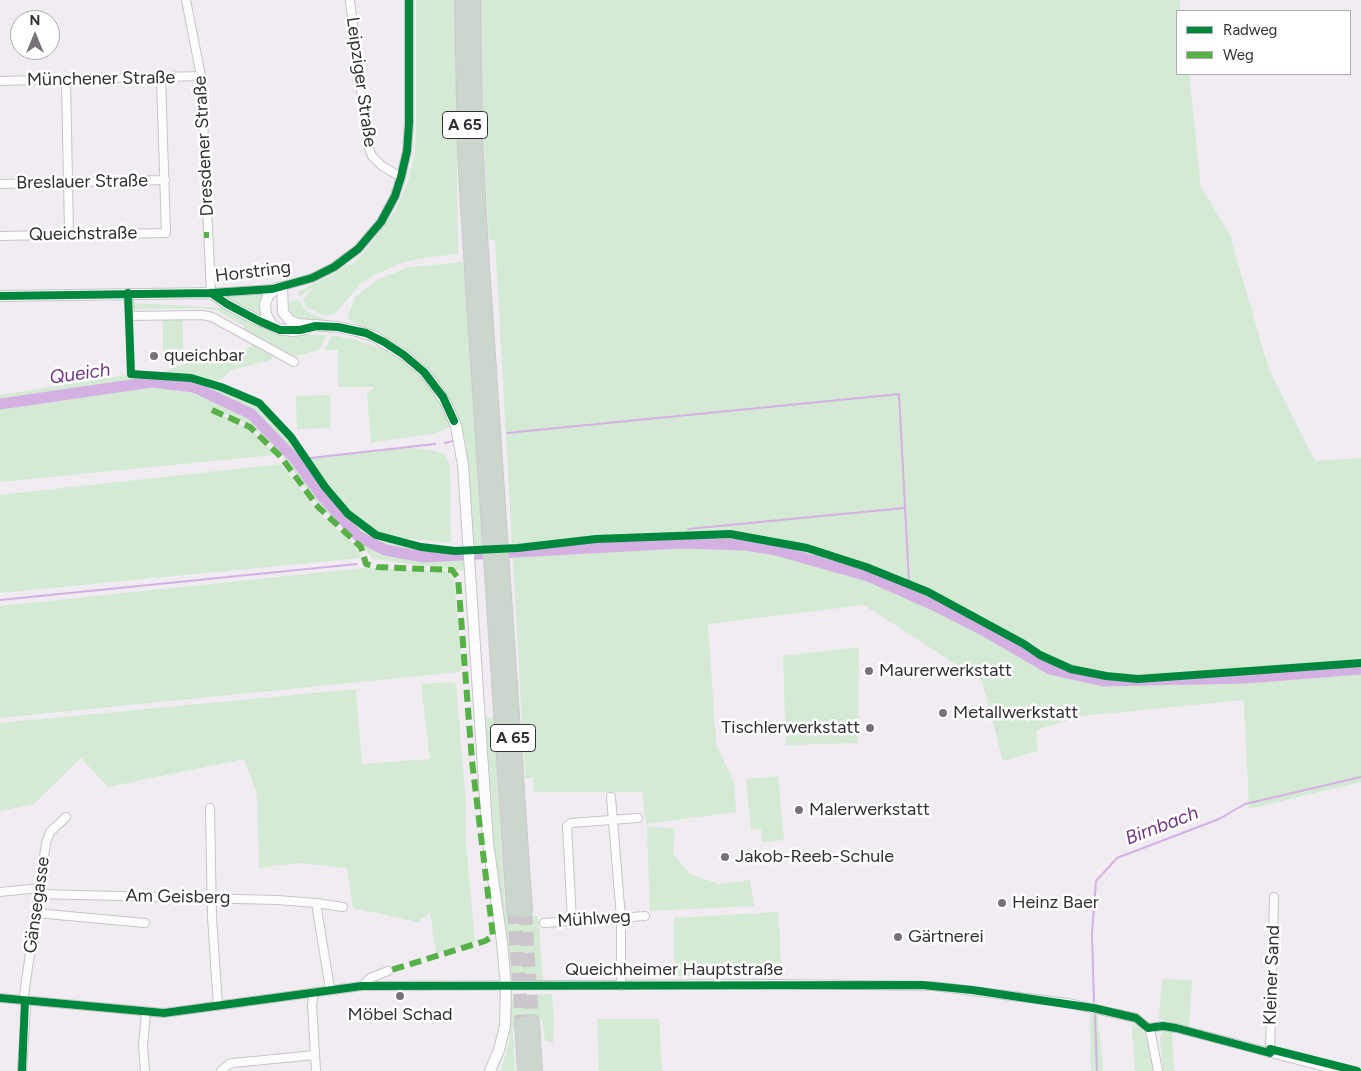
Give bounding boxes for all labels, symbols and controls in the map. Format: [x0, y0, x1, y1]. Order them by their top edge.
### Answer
north arrow [10, 10, 60, 60]
legend [1176, 10, 1351, 75]
text: N [30, 12, 40, 29]
street label: Leipziger Straße [341, 16, 381, 148]
text: Radweg [1223, 21, 1277, 39]
text: Weg [1223, 46, 1254, 64]
street label: Münchener Straße [27, 67, 175, 91]
street label: Dresdener Straße [190, 75, 218, 217]
road number: A 65 [442, 112, 488, 138]
street label: Breslauer Straße [16, 170, 148, 194]
street label: Queichstraße [29, 222, 137, 246]
street label: Horstring [214, 257, 292, 287]
place label: queichbar [164, 345, 244, 367]
marker: queichbar [148, 350, 160, 362]
water label: Queich [48, 358, 112, 390]
place label: Maurerwerkstatt [879, 660, 1012, 682]
marker: Maurerwerkstatt [863, 665, 875, 677]
place label: Metallwerkstatt [953, 702, 1078, 724]
marker: Metallwerkstatt [937, 707, 949, 719]
place label: Tischlerwerkstatt [721, 717, 860, 739]
marker: Tischlerwerkstatt [864, 722, 876, 734]
road number: A 65 [490, 724, 536, 751]
place label: Malerwerkstatt [809, 799, 930, 821]
water label: Birnbach [1122, 802, 1202, 850]
marker: Malerwerkstatt [793, 804, 805, 816]
place label: Jakob-Reeb-Schule [735, 846, 894, 868]
marker: Jakob-Reeb-Schule [719, 851, 731, 863]
street label: Gänsegasse [20, 855, 54, 955]
street label: Am Geisberg [125, 885, 231, 909]
place label: Heinz Baer [1012, 892, 1099, 914]
marker: Heinz Baer [996, 897, 1008, 909]
street label: Mühlweg [557, 906, 631, 932]
street label: Kleiner Sand [1259, 925, 1285, 1025]
place label: Gärtnerei [908, 926, 984, 948]
marker: Gärtnerei [892, 931, 904, 943]
street label: Queichheimer Hauptstraße [565, 959, 783, 981]
marker: Möbel Schad [394, 990, 406, 1002]
place label: Möbel Schad [347, 1004, 453, 1026]

